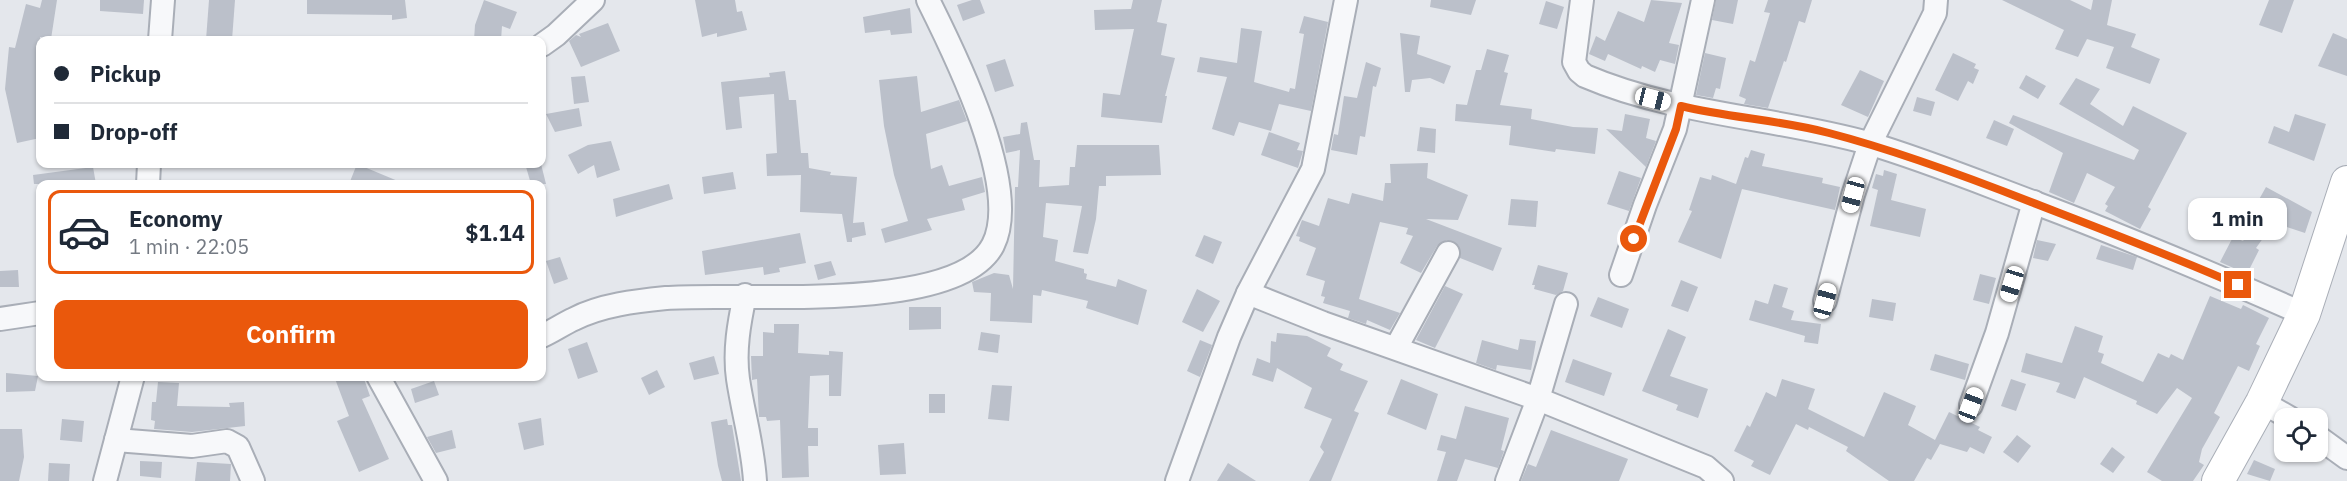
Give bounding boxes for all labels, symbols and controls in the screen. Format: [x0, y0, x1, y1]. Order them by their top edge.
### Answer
text: Pickup [90, 59, 161, 88]
car [1633, 86, 1673, 112]
text: Drop-off [90, 117, 177, 146]
car [1840, 175, 1866, 215]
callout: 1 min [2188, 198, 2288, 240]
text: Economy [129, 204, 223, 233]
icon: car [57, 205, 111, 259]
text: 1 min [2211, 205, 2264, 232]
text: $1.14 [465, 218, 525, 247]
route start [1620, 225, 1647, 252]
text: 1 min · 22:05 [129, 233, 249, 260]
car [1998, 264, 2026, 304]
route end [2224, 271, 2251, 298]
car [1812, 281, 1838, 321]
button: Confirm [54, 300, 528, 369]
car [1956, 385, 1986, 425]
map controls [2274, 408, 2328, 462]
button: locate [2274, 408, 2328, 462]

